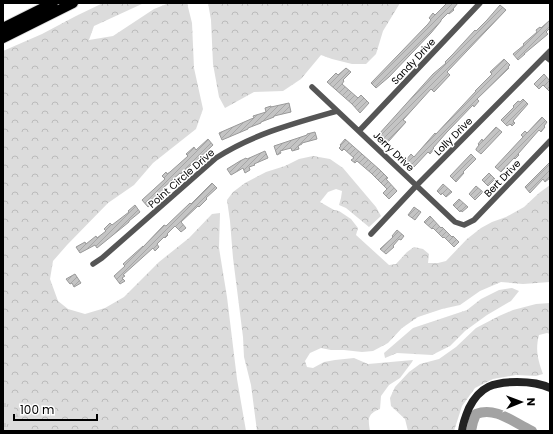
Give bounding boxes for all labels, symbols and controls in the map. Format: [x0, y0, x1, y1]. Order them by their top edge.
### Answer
street label: Sandy Drive [388, 35, 439, 88]
street label: Lolly Drive [431, 114, 476, 159]
street label: Jerry Drive [370, 128, 418, 175]
street label: Point Circle Drive [145, 145, 218, 212]
street label: Bert Drive [480, 156, 524, 201]
north arrow [501, 382, 541, 422]
scale bar [14, 396, 97, 422]
text: N [523, 398, 539, 406]
text: 100 m [20, 401, 54, 418]

